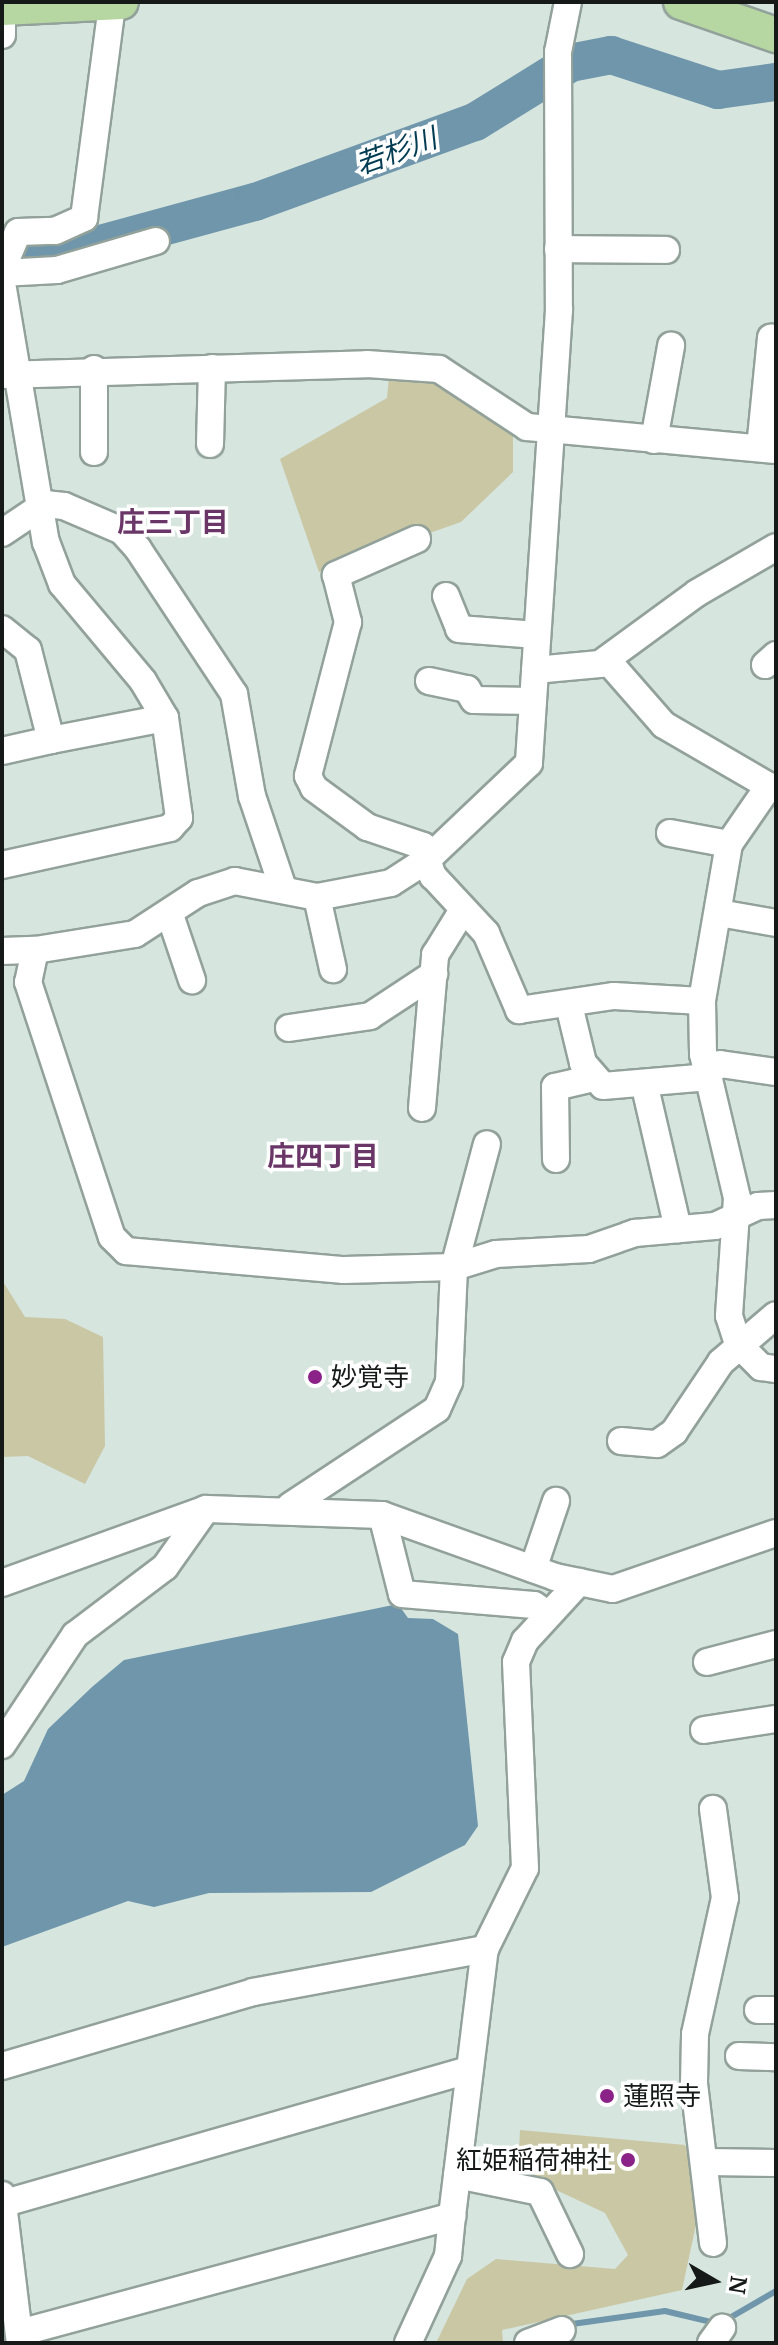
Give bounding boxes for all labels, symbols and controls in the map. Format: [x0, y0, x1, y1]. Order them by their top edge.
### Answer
water label: 若杉川 [351, 121, 441, 181]
district label: 庄三丁目 [117, 505, 229, 539]
district label: 庄四丁目 [267, 1139, 379, 1173]
place label: 妙覚寺 [331, 1361, 409, 1393]
marker: 妙覚寺 [306, 1368, 324, 1386]
place label: 蓮照寺 [623, 2080, 701, 2112]
marker: 蓮照寺 [598, 2087, 616, 2105]
place label: 紅姫稲荷神社 [456, 2144, 612, 2176]
marker: 紅姫稲荷神社 [619, 2151, 637, 2169]
north arrow [674, 2241, 754, 2321]
text: N [723, 2274, 753, 2296]

